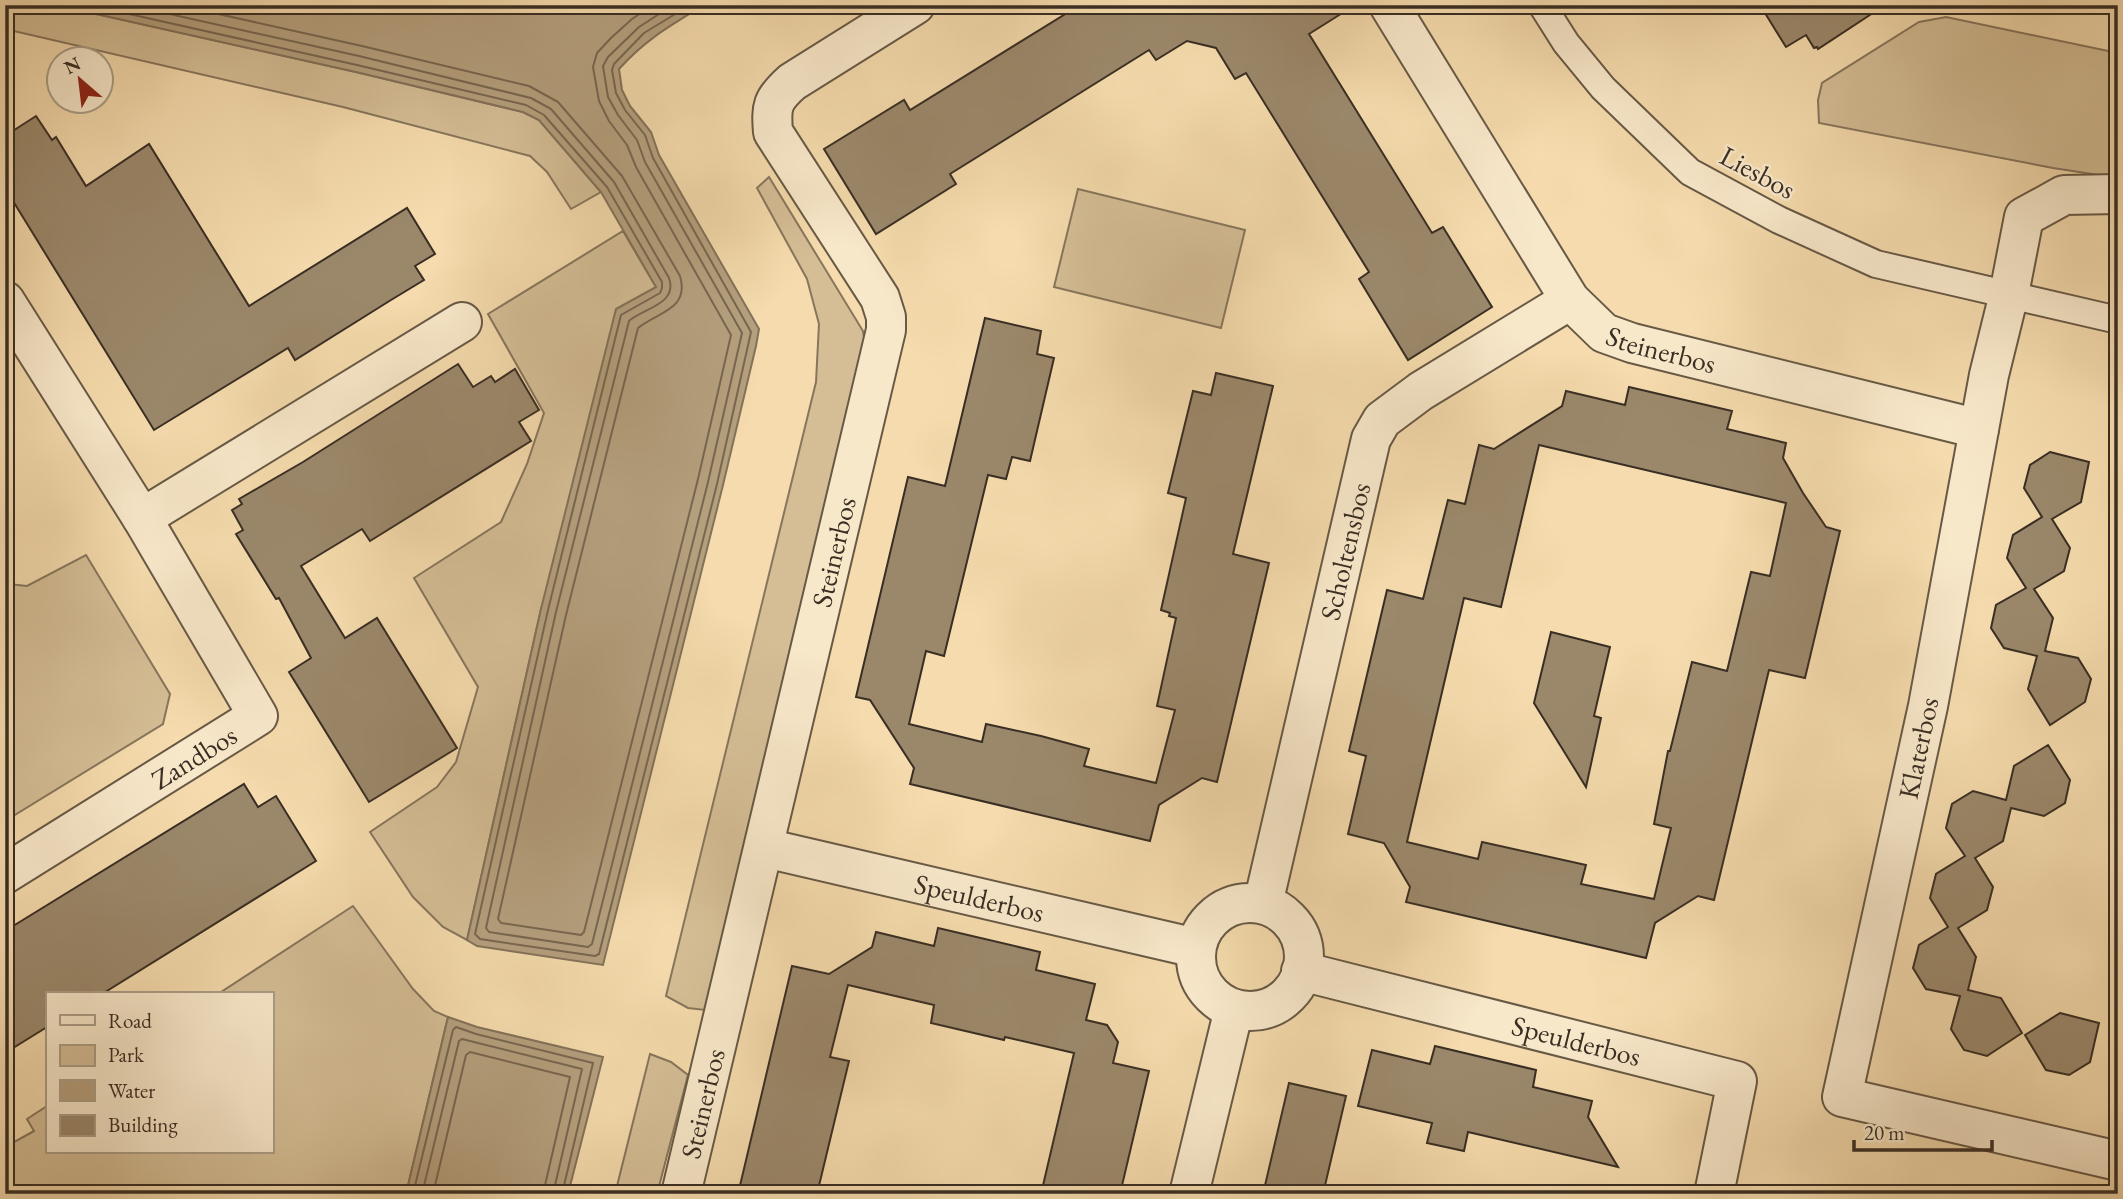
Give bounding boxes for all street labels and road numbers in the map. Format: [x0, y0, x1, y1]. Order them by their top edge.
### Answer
street label: Liesbos [1714, 137, 1802, 207]
street label: Steinerbos [1601, 317, 1720, 381]
street label: Scholtensbos [1312, 479, 1378, 624]
street label: Steinerbos [803, 493, 864, 610]
street label: Klaterbos [1890, 694, 1946, 802]
street label: Zandbos [144, 717, 244, 797]
street label: Speulderbos [911, 865, 1048, 930]
street label: Speulderbos [1508, 1007, 1645, 1074]
street label: Steinerbos [672, 1045, 733, 1162]

